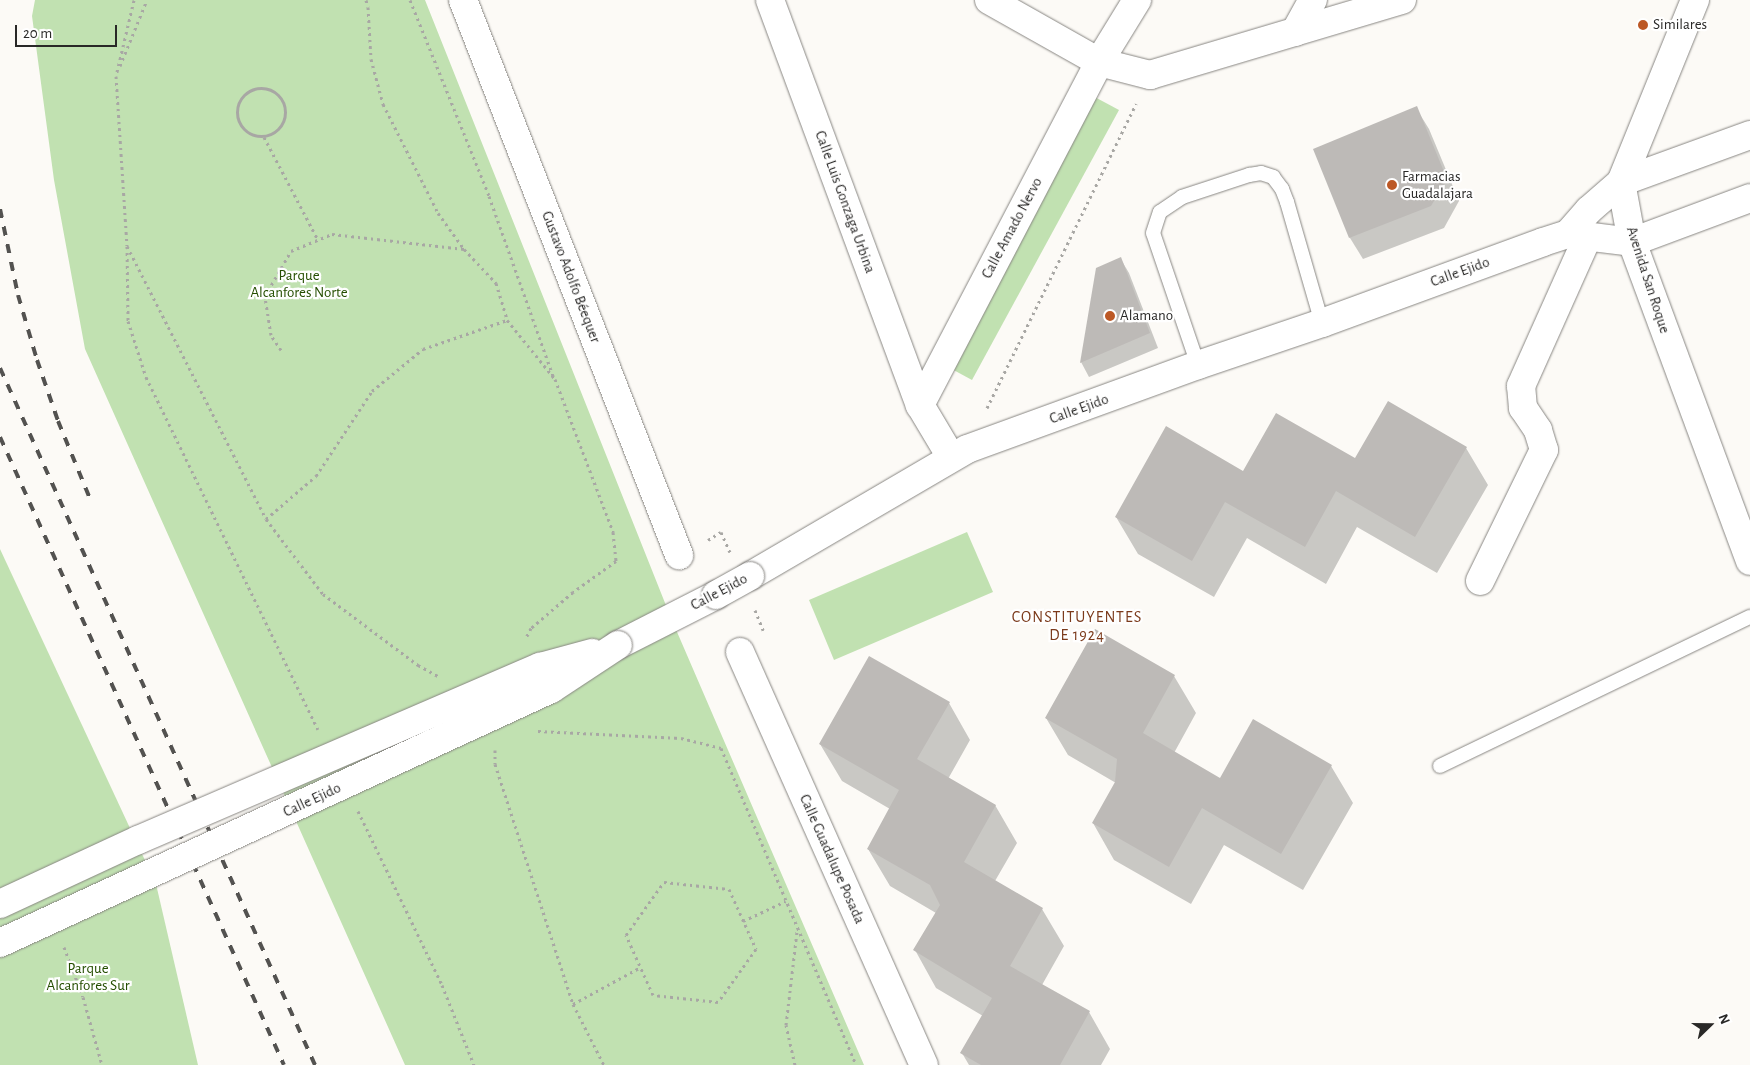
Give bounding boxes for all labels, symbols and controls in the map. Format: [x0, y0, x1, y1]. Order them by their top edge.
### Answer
scale bar [18, 15, 120, 47]
place label: Similares [1653, 16, 1707, 34]
marker: Similares [1637, 19, 1649, 31]
text: 20 m [23, 26, 52, 41]
street label: Calle Luis Gonzaga Urbina [811, 128, 879, 276]
place label: Farmacias Guadalajara [1402, 167, 1473, 202]
street label: Calle Amado Nervo [978, 174, 1046, 282]
marker: Farmacias Guadalajara [1386, 179, 1398, 191]
street label: Gustavo Adolfo Béequer [538, 209, 604, 345]
street label: Avenida San Roque [1622, 224, 1674, 336]
street label: Calle Ejido [1428, 253, 1492, 291]
park label: Parque Alcanfores Norte [250, 266, 348, 301]
place label: Alamano [1120, 307, 1173, 325]
marker: Alamano [1104, 310, 1116, 322]
street label: Calle Ejido [1047, 390, 1111, 428]
street label: Calle Ejido [688, 570, 750, 614]
district label: CONSTITUYENTES DE 1924 [1010, 607, 1144, 645]
street label: Calle Ejido [280, 779, 344, 821]
street label: Calle Guadalupe Posada [795, 792, 869, 926]
park label: Parque Alcanfores Sur [46, 959, 130, 994]
north arrow [1685, 1000, 1735, 1050]
text: N [1716, 1012, 1732, 1027]

